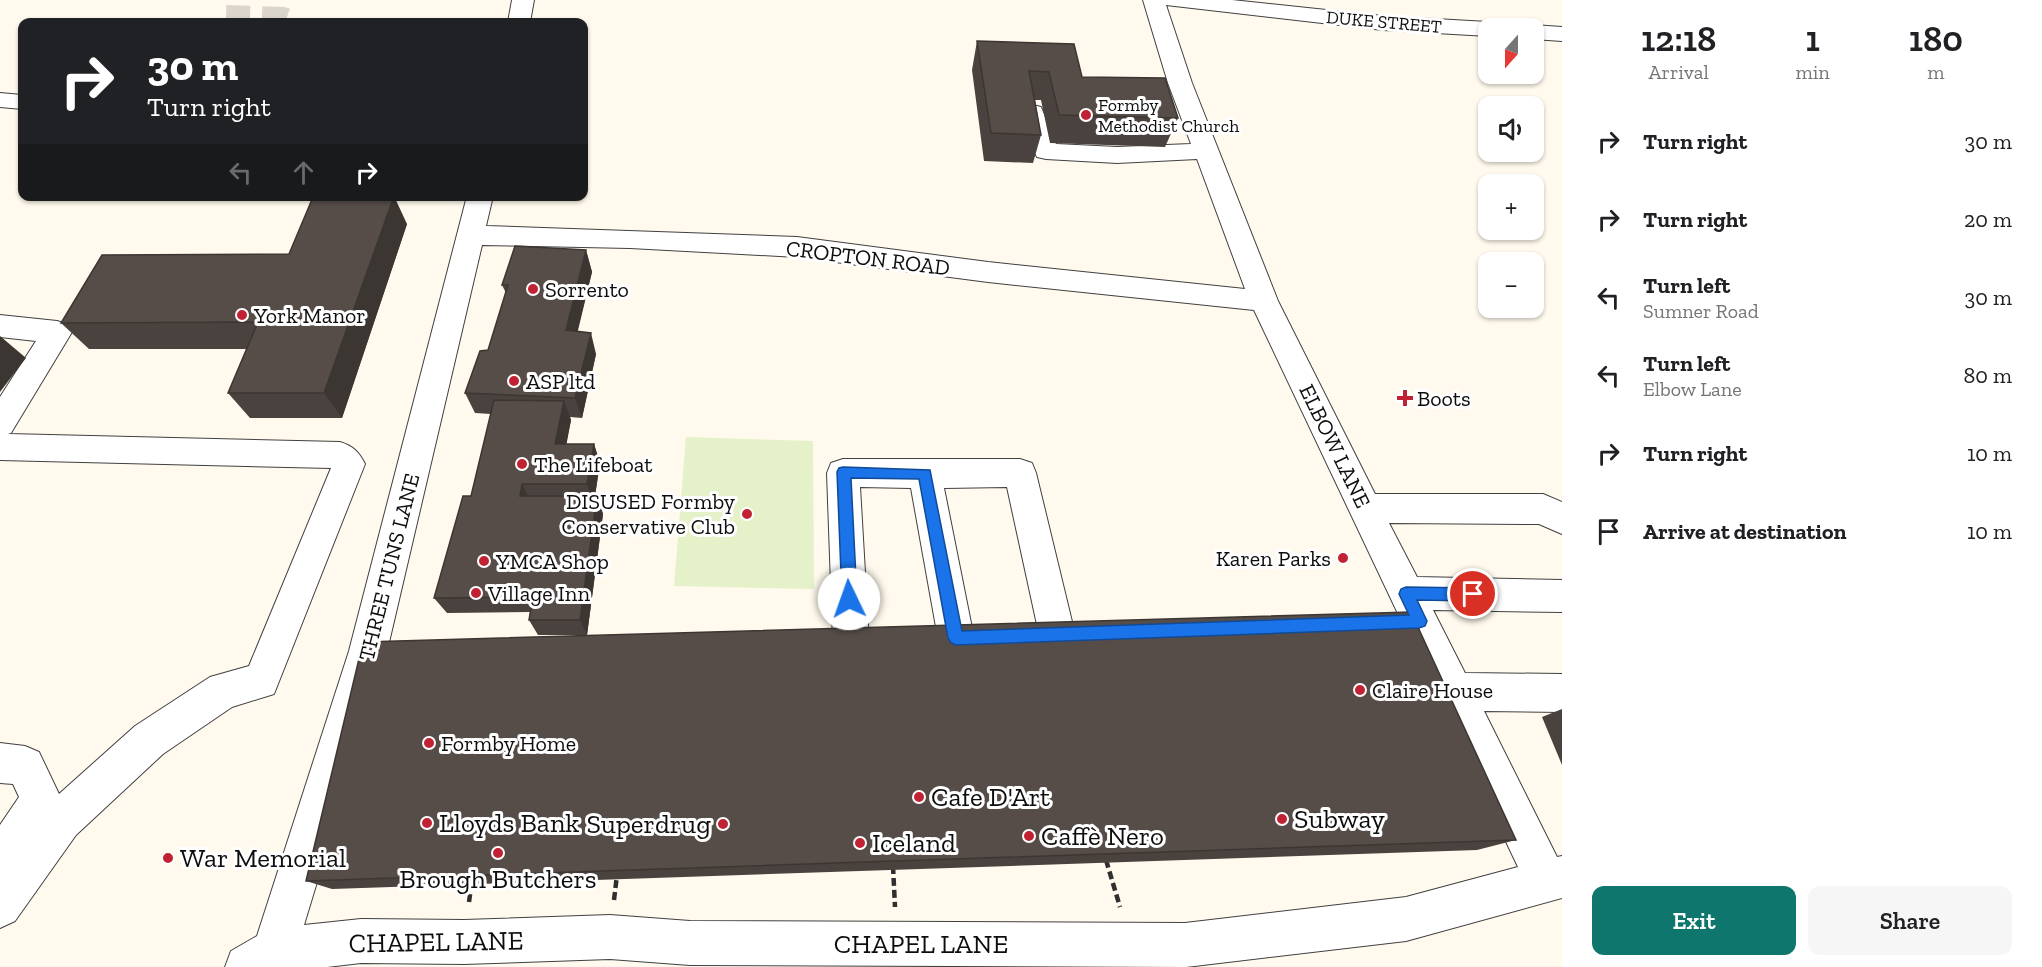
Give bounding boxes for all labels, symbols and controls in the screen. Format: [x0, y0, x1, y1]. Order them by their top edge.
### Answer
street label: DUKE STREET [1325, 6, 1443, 38]
text: 12:18 [1641, 17, 1717, 60]
text: 1 [1805, 17, 1820, 60]
text: 180 [1909, 17, 1963, 60]
north arrow [1478, 18, 1544, 84]
map controls [1478, 18, 1544, 318]
text: 30 m [147, 40, 238, 91]
icon: right [48, 42, 126, 120]
text: Arrival [1649, 60, 1709, 84]
text: min [1795, 60, 1830, 84]
text: m [1927, 60, 1944, 84]
text: Turn right [147, 91, 271, 123]
place label: Formby Methodist Church [1098, 94, 1239, 137]
button: sound [1478, 96, 1544, 162]
marker: Formby Methodist Church [1079, 108, 1093, 122]
icon: right [1592, 125, 1625, 158]
text: Turn right [1643, 128, 1747, 155]
text: 30 m [1965, 128, 2012, 155]
icon: left [224, 156, 257, 189]
icon: ahead [287, 156, 320, 189]
icon: right [350, 156, 383, 189]
button: + [1478, 174, 1544, 240]
icon: right [1592, 203, 1625, 236]
text: Turn right [1643, 206, 1747, 233]
text: 20 m [1964, 206, 2012, 233]
street label: CROPTON ROAD [784, 235, 952, 281]
button: − [1478, 252, 1544, 318]
text: Turn left [1643, 272, 1730, 299]
place label: Sorrento [545, 276, 629, 303]
icon: left [1592, 281, 1625, 314]
marker: Sorrento [526, 282, 540, 296]
text: 30 m [1965, 284, 2012, 311]
text: Sumner Road [1643, 299, 1759, 323]
place label: York Manor [253, 302, 366, 329]
marker: York Manor [235, 308, 249, 322]
text: Turn left [1643, 350, 1730, 377]
icon: left [1592, 359, 1625, 392]
text: 80 m [1964, 362, 2012, 389]
place label: ASP ltd [526, 368, 595, 395]
marker: ASP ltd [507, 374, 521, 388]
text: Elbow Lane [1643, 377, 1742, 401]
street label: ELBOW LANE [1293, 380, 1377, 512]
place label: Boots [1417, 385, 1471, 412]
marker: Boots [1398, 391, 1412, 405]
icon: right [1592, 437, 1625, 470]
text: Turn right [1643, 440, 1747, 467]
text: 10 m [1967, 440, 2012, 467]
place label: The Lifeboat [534, 451, 653, 478]
marker: The Lifeboat [515, 457, 529, 471]
street label: THREE TUNS LANE [353, 471, 425, 663]
place label: DISUSED Formby Conservative Club [562, 488, 736, 540]
marker: DISUSED Formby Conservative Club [740, 507, 754, 521]
icon: arrive [1592, 515, 1625, 548]
text: Arrive at destination [1643, 518, 1846, 545]
text: 10 m [1967, 518, 2012, 545]
place label: Karen Parks [1216, 545, 1331, 572]
place label: YMCA Shop [495, 548, 609, 575]
marker: Karen Parks [1336, 551, 1350, 565]
marker: YMCA Shop [477, 554, 491, 568]
position arrow [817, 567, 881, 631]
pin [1447, 568, 1498, 619]
icon: arrive [1456, 577, 1489, 610]
place label: Village Inn [487, 580, 590, 607]
marker: Village Inn [469, 586, 483, 600]
place label: Claire House [1372, 677, 1493, 704]
marker: Claire House [1353, 683, 1367, 697]
place label: Formby Home [441, 730, 576, 757]
marker: Formby Home [422, 736, 436, 750]
place label: Cafe D'Art [931, 781, 1050, 813]
marker: Cafe D'Art [912, 790, 926, 804]
place label: Subway [1294, 803, 1385, 835]
place label: Lloyds Bank [439, 807, 579, 839]
place label: Superdrug [586, 808, 711, 840]
marker: Subway [1275, 812, 1289, 826]
marker: Lloyds Bank [420, 816, 434, 830]
marker: Superdrug [716, 817, 730, 831]
place label: Caffè Nero [1041, 820, 1164, 852]
place label: Iceland [872, 827, 956, 859]
marker: Caffè Nero [1022, 829, 1036, 843]
marker: Iceland [853, 836, 867, 850]
place label: War Memorial [180, 842, 346, 874]
marker: Brough Butchers [491, 846, 505, 860]
marker: War Memorial [161, 851, 175, 865]
place label: Brough Butchers [399, 863, 597, 895]
button: Exit [1592, 886, 1796, 955]
button: Share [1808, 886, 2012, 955]
street label: CHAPEL LANE [348, 924, 524, 960]
street label: CHAPEL LANE [834, 928, 1008, 960]

